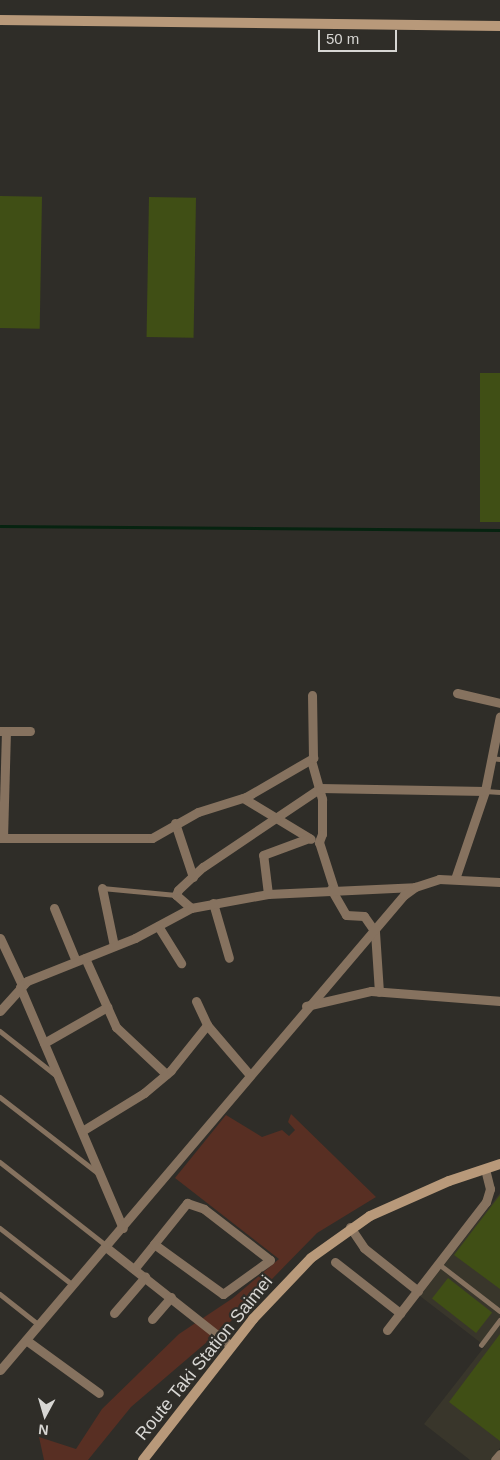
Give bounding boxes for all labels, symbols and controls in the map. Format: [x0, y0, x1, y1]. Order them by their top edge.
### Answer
scale bar [320, 20, 399, 52]
text: 50 m [326, 30, 359, 47]
street label: Route Taki Station Saimei [131, 1271, 277, 1445]
north arrow [20, 1390, 70, 1440]
text: N [38, 1421, 49, 1438]

